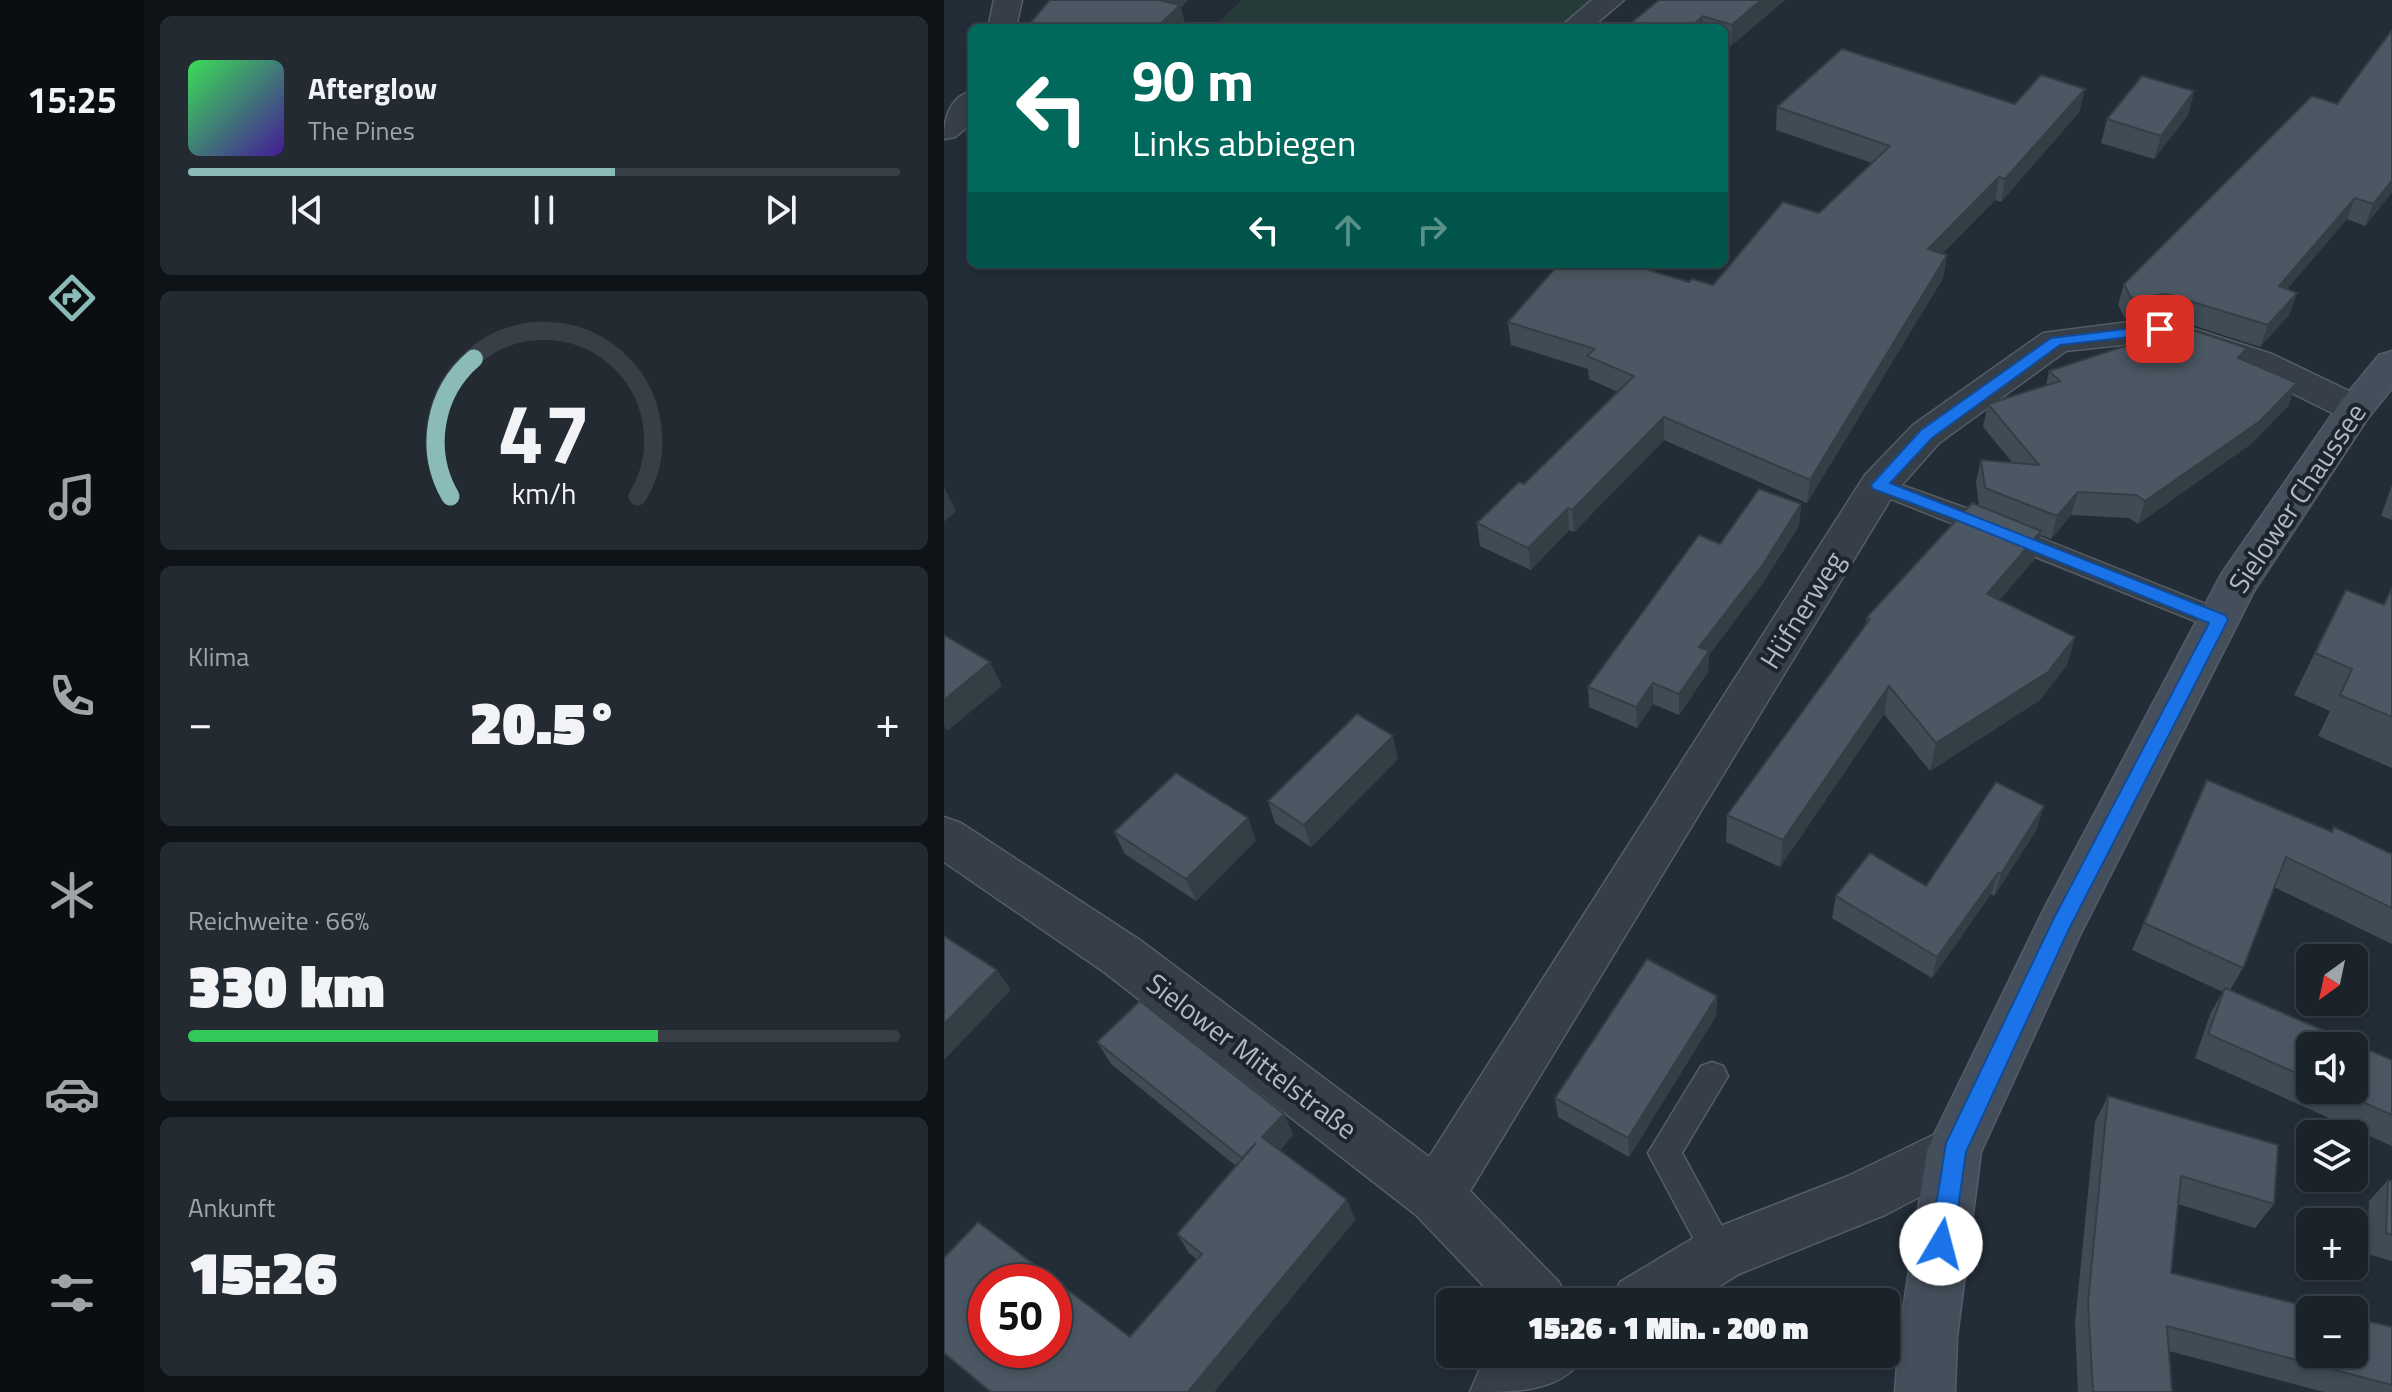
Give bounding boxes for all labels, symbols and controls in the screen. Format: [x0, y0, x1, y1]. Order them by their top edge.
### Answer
text: 90 m [1132, 38, 1254, 123]
icon: left [1000, 56, 1104, 160]
text: Afterglow [308, 65, 437, 111]
text: 15:25 [27, 72, 117, 127]
text: The Pines [308, 111, 415, 150]
text: Links abbiegen [1132, 115, 1356, 170]
icon: previous [285, 188, 329, 232]
icon: pause [522, 188, 566, 232]
icon: next [759, 188, 803, 232]
icon: left [1242, 208, 1286, 252]
icon: ahead [1326, 208, 1370, 252]
icon: right [1410, 208, 1454, 252]
icon: directions [44, 270, 100, 326]
pin [2126, 295, 2194, 363]
icon: arrive [2138, 307, 2182, 351]
text: 47 [497, 368, 591, 494]
street label: Sielower Chaussee [2217, 394, 2376, 601]
icon: music [44, 469, 100, 525]
text: km/h [512, 472, 576, 515]
street label: Hüfnerweg [1748, 543, 1855, 677]
text: Klima [188, 637, 249, 676]
icon: phone [44, 668, 100, 724]
text: 20.5° [470, 676, 618, 767]
text: − [188, 688, 213, 755]
text: + [875, 688, 900, 755]
icon: climate [44, 867, 100, 923]
text: Reichweite · 66% [188, 901, 369, 940]
text: 330 km [188, 939, 385, 1030]
north arrow [2296, 944, 2368, 1016]
map controls [2296, 944, 2368, 1368]
street label: Sielower Mittelstraße [1138, 962, 1367, 1149]
button: sound [2296, 1032, 2368, 1104]
icon: car [44, 1066, 100, 1122]
button: layers [2296, 1120, 2368, 1192]
text: Ankunft [188, 1188, 275, 1227]
position arrow [1899, 1202, 1983, 1286]
button: + [2296, 1208, 2368, 1280]
text: 15:26 [188, 1226, 337, 1317]
speed limit sign: 50 [968, 1264, 1072, 1368]
icon: filters [44, 1265, 100, 1321]
button: − [2296, 1296, 2368, 1368]
text: 15:26 · 1 Min. · 200 m [1528, 1305, 1808, 1351]

